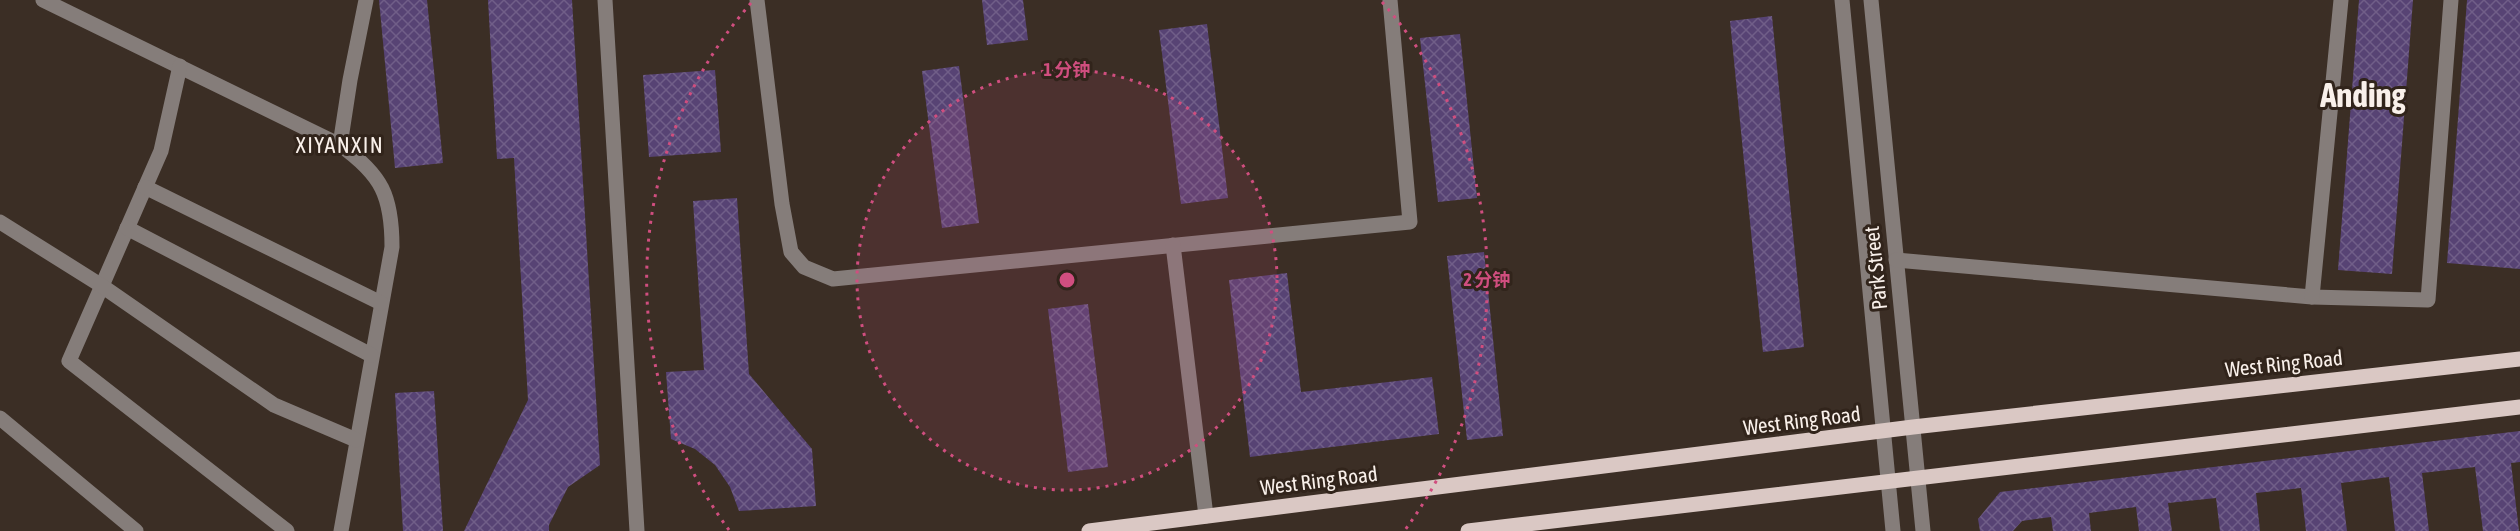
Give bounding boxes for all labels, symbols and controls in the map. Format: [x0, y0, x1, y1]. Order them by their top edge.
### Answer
text: 1 分钟 [1044, 59, 1090, 80]
district label: Anding [2319, 76, 2407, 114]
district label: XIYANXIN [296, 132, 384, 158]
street label: Park Street [1859, 225, 1891, 311]
text: 2 分钟 [1464, 269, 1510, 290]
centre of rings [1057, 270, 1077, 290]
street label: West Ring Road [2224, 345, 2344, 381]
street label: West Ring Road [1742, 401, 1862, 439]
street label: West Ring Road [1259, 461, 1379, 499]

